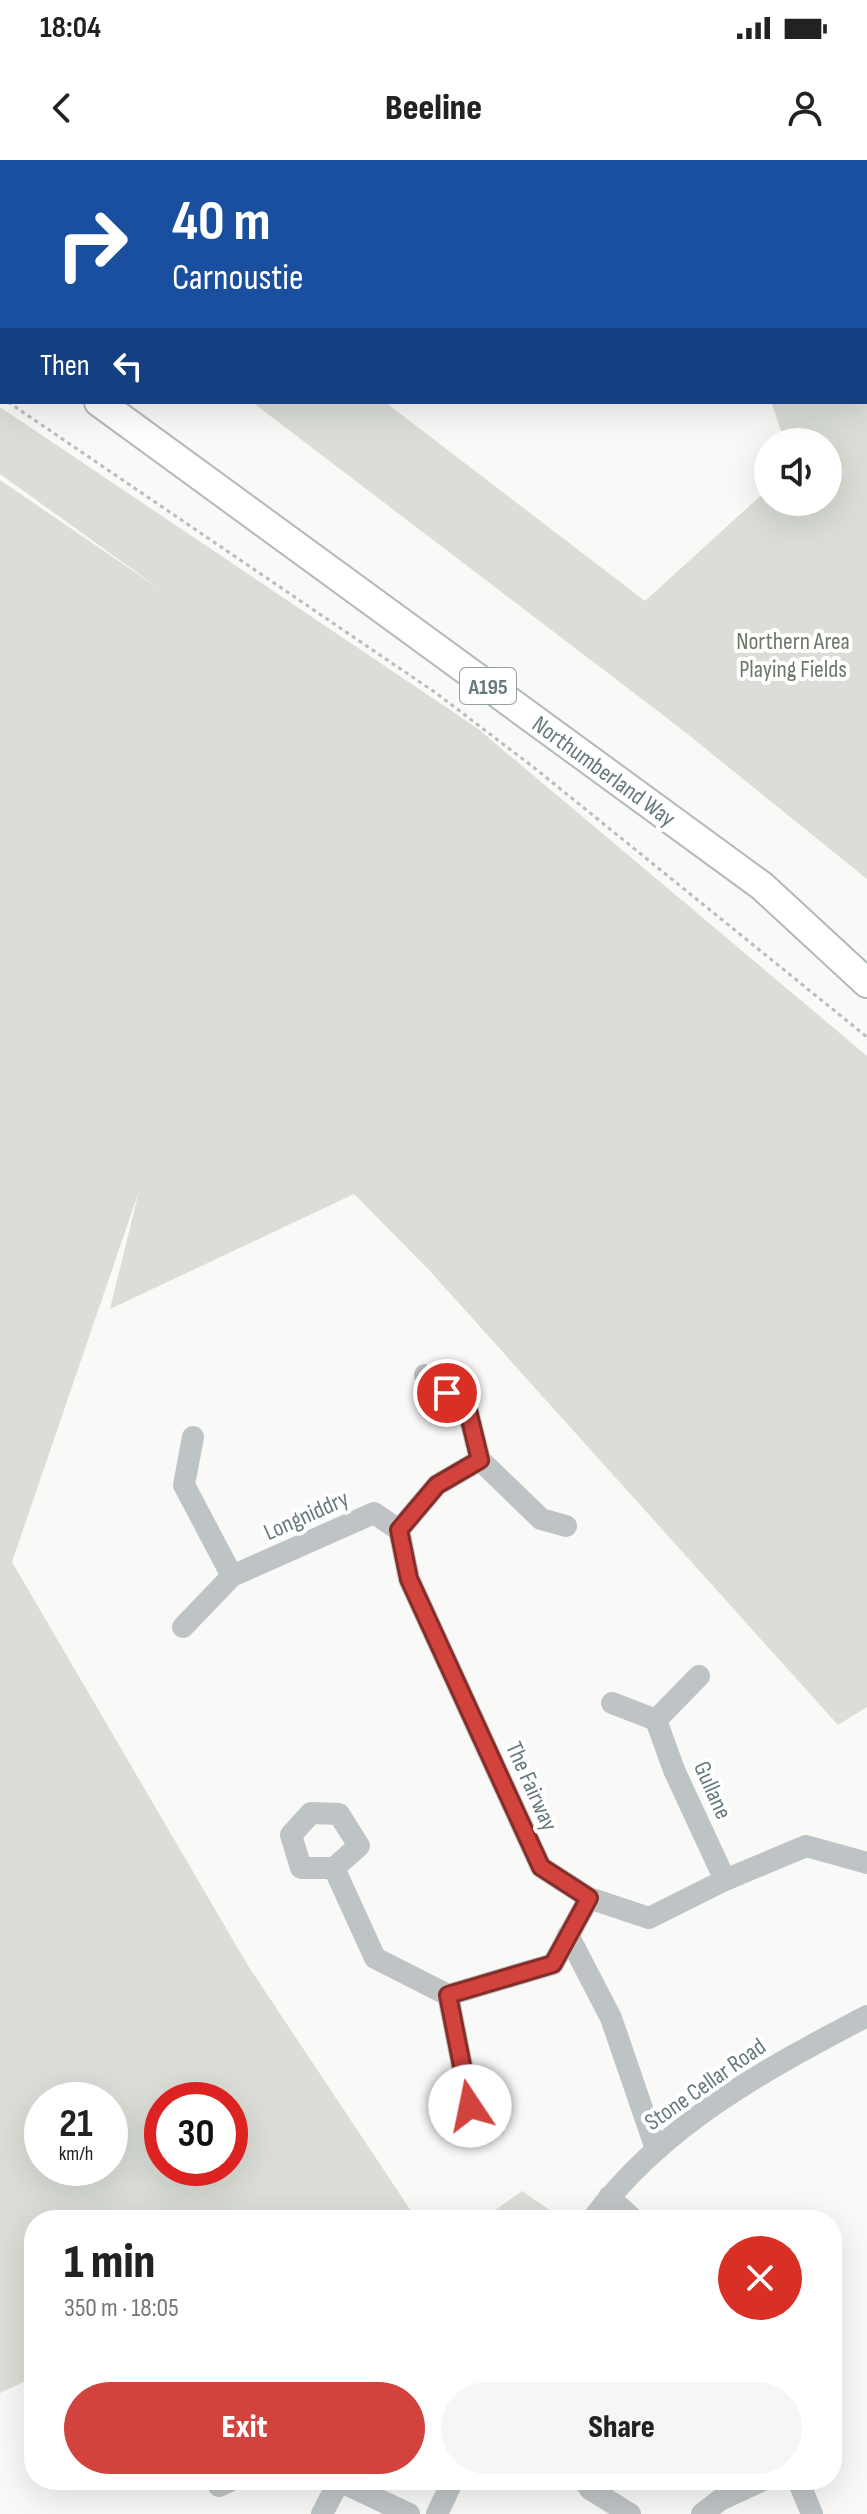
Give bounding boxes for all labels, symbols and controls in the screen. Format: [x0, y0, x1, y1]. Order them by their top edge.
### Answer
text: 18:04 [40, 10, 101, 46]
icon: back [40, 86, 84, 130]
icon: person [783, 86, 827, 130]
text: Beeline [385, 87, 482, 130]
text: 40 m [172, 189, 271, 256]
icon: right [40, 192, 144, 296]
text: Carnoustie [172, 257, 304, 300]
icon: left [106, 344, 150, 388]
text: Then [40, 348, 90, 384]
map controls [754, 428, 842, 516]
button: sound [754, 428, 842, 516]
park label: Northern Area Playing Fields [736, 627, 850, 684]
road number: A195 [460, 668, 516, 704]
street label: Northumberland Way [526, 710, 681, 833]
pin [413, 1359, 481, 1427]
icon: arrive [425, 1371, 469, 1415]
street label: Longniddry [259, 1484, 353, 1547]
street label: The Fairway [499, 1737, 564, 1835]
street label: Gullane [687, 1757, 738, 1824]
street label: Stone Cellar Road [639, 2032, 771, 2137]
position arrow [428, 2064, 512, 2148]
speed limit sign: 30 [144, 2082, 248, 2186]
text: 21 [59, 2100, 93, 2148]
text: km/h [59, 2142, 93, 2166]
text: 1 min [64, 2234, 155, 2291]
button: close [718, 2236, 802, 2320]
text: 350 m · 18:05 [64, 2293, 179, 2324]
button: Exit [64, 2382, 425, 2474]
button: Share [441, 2382, 802, 2474]

